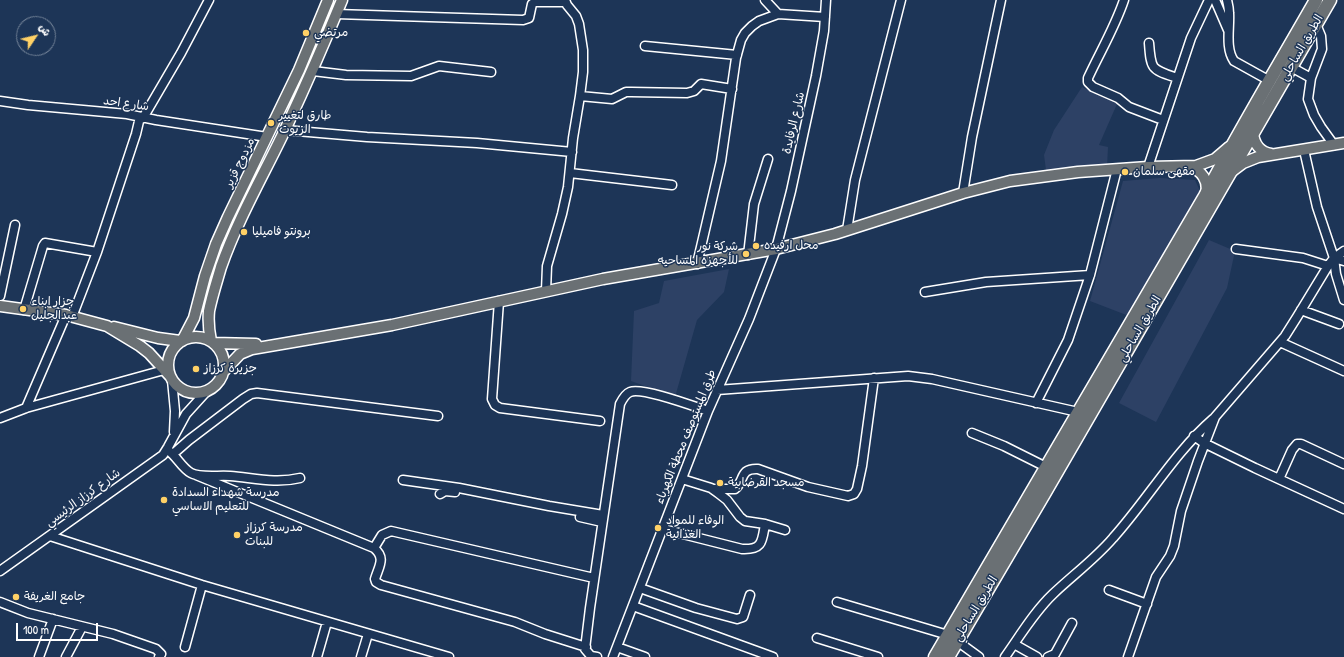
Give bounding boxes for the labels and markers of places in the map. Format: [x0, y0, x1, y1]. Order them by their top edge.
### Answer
place label: مرتضي [314, 26, 348, 40]
marker: مرتضي [301, 28, 311, 38]
place label: طارق لتغيير الزيوت [279, 109, 331, 137]
marker: طارق لتغيير الزيوت [266, 118, 276, 128]
place label: مقهى سلمان [1133, 165, 1195, 179]
marker: مقهى سلمان [1120, 167, 1130, 177]
place label: برونتو فاميليا [252, 225, 311, 239]
marker: برونتو فاميليا [239, 227, 249, 237]
place label: محل ارفيده [764, 239, 818, 253]
place label: شركة نور للأجهزه المساحيه [658, 240, 738, 268]
marker: محل ارفيده [751, 241, 761, 251]
marker: شركة نور للأجهزه المساحيه [741, 249, 751, 259]
place label: جزار ابناء عبدالجليل [31, 295, 77, 323]
marker: جزار ابناء عبدالجليل [18, 304, 28, 314]
place label: جزيرة كرزاز [204, 362, 257, 376]
marker: جزيرة كرزاز [191, 364, 201, 374]
place label: مسجد القرضابية [728, 476, 805, 490]
marker: مسجد القرضابية [715, 478, 725, 488]
place label: مدرسة شهداء السدادة للتعليم الاساسي [172, 486, 280, 514]
marker: مدرسة شهداء السدادة للتعليم الاساسي [159, 495, 169, 505]
place label: الوفاء للمواد الغذائية [666, 514, 724, 542]
place label: مدرسة كرزاز للبنات [245, 521, 303, 549]
marker: الوفاء للمواد الغذائية [653, 523, 663, 533]
marker: مدرسة كرزاز للبنات [232, 530, 242, 540]
place label: جامع الغريفة [24, 590, 85, 604]
marker: جامع الغريفة [11, 592, 21, 602]

